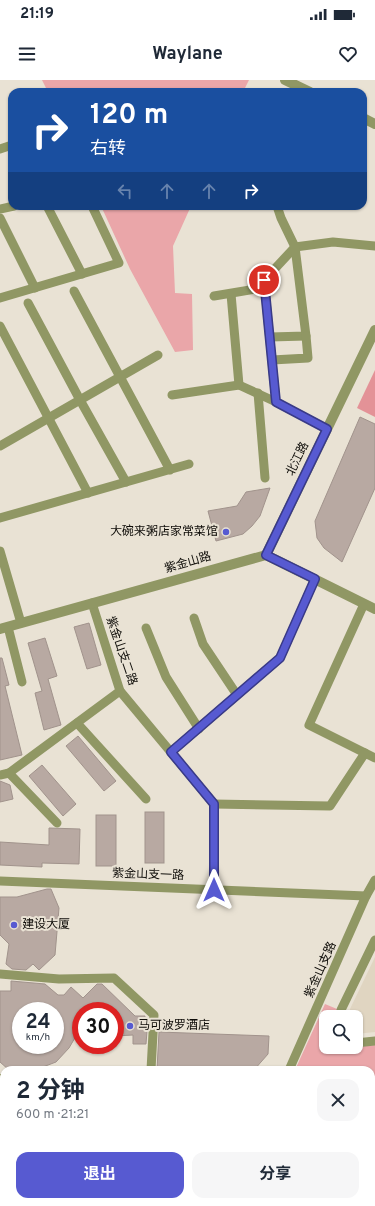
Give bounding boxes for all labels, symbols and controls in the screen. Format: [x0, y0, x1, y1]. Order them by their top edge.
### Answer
text: 21:19 [20, 5, 54, 24]
icon: menu [16, 43, 38, 65]
text: Waylane [152, 43, 223, 66]
icon: heart [337, 43, 359, 65]
text: 120 m [90, 98, 168, 134]
icon: right [24, 104, 76, 156]
text: 右转 [90, 138, 126, 161]
icon: left [114, 180, 136, 202]
icon: ahead [156, 180, 178, 202]
icon: ahead [198, 180, 220, 202]
icon: right [240, 180, 262, 202]
pin [247, 263, 281, 297]
icon: arrive [253, 269, 275, 291]
street label: 北江路 [283, 439, 313, 479]
place label: 大碗来粥店家常菜馆 [110, 524, 218, 540]
marker: 大碗来粥店家常菜馆 [221, 527, 231, 537]
street label: 紫金山路 [163, 549, 213, 577]
street label: 紫金山支二路 [102, 614, 140, 688]
street label: 紫金山支一路 [112, 866, 184, 884]
position arrow [193, 869, 235, 911]
place label: 建设大厦 [22, 917, 70, 933]
marker: 建设大厦 [9, 920, 19, 930]
street label: 紫金山支路 [301, 939, 341, 1001]
speed limit sign: 30 [72, 1002, 124, 1054]
text: 24 [25, 1010, 51, 1036]
map controls [319, 1010, 363, 1054]
button: search [319, 1010, 363, 1054]
place label: 马可波罗酒店 [138, 1018, 210, 1034]
marker: 马可波罗酒店 [125, 1021, 135, 1031]
text: km/h [26, 1031, 50, 1044]
text: 2 分钟 [16, 1077, 85, 1107]
button: close [317, 1079, 359, 1121]
text: 600 m · 21:21 [16, 1107, 89, 1123]
button: 退出 [16, 1152, 184, 1198]
button: 分享 [192, 1152, 359, 1198]

